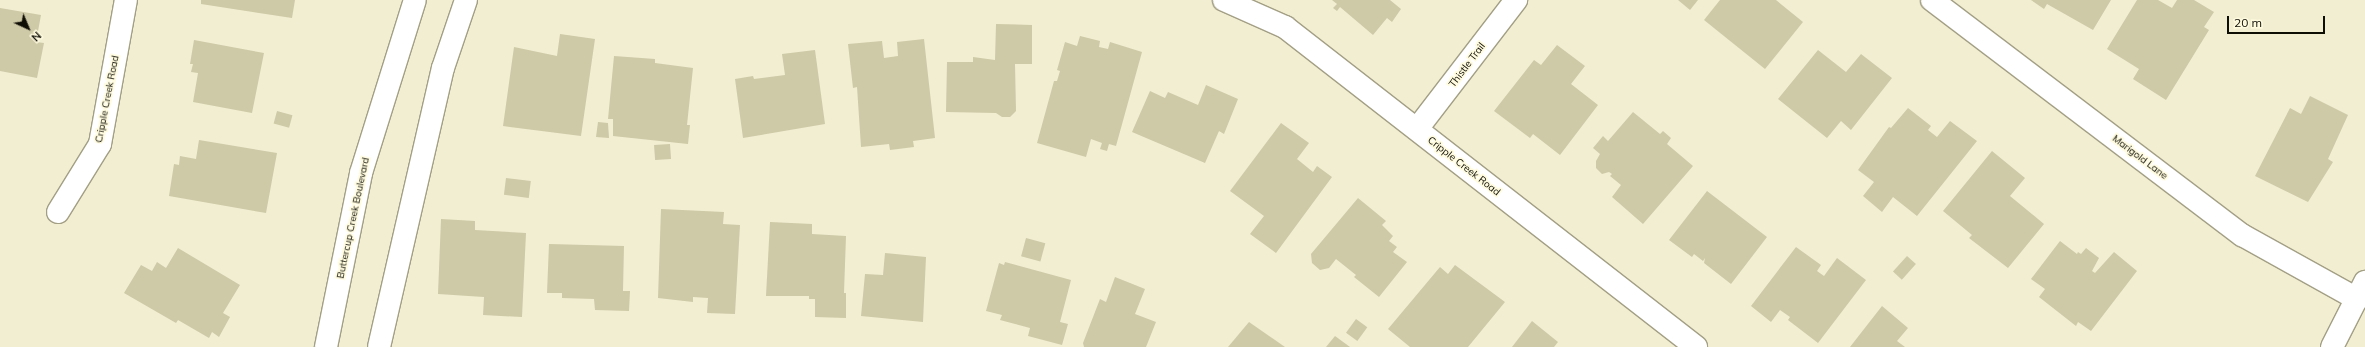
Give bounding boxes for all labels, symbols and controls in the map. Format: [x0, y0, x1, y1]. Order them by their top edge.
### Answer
north arrow [8, 8, 48, 48]
scale bar [2229, 8, 2327, 34]
text: 20 m [2234, 15, 2262, 30]
text: N [28, 29, 44, 45]
street label: Thistle Trail [1446, 40, 1488, 90]
street label: Cripple Creek Road [93, 54, 121, 144]
street label: Marigold Lane [2110, 132, 2170, 182]
street label: Cripple Creek Road [1425, 134, 1503, 198]
street label: Buttercup Creek Boulevard [334, 156, 372, 280]

